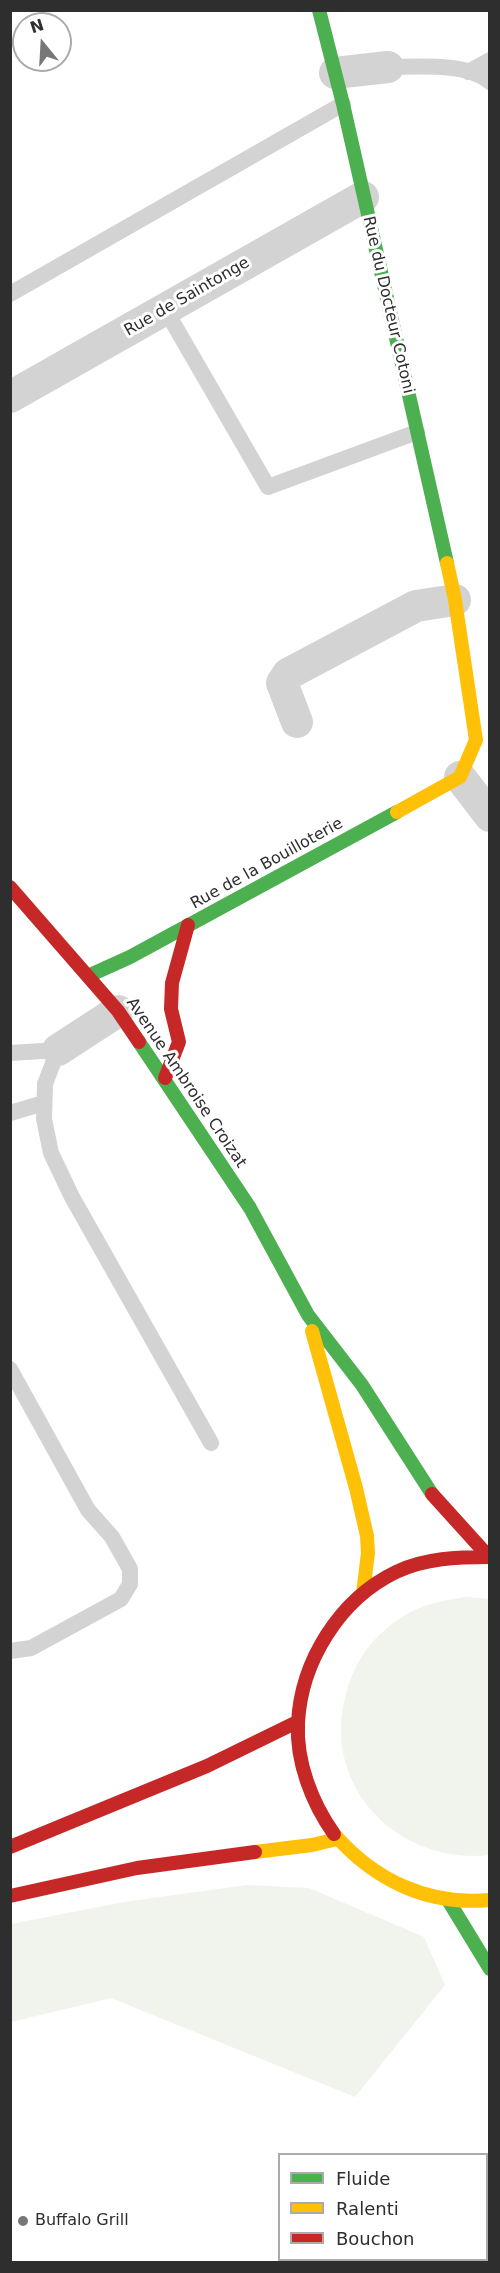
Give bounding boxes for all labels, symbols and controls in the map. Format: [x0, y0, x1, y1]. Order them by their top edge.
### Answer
north arrow [12, 12, 72, 72]
text: N [28, 15, 46, 37]
street label: Rue du Docteur Cotoni [358, 215, 418, 395]
street label: Rue de Saintonge [121, 253, 253, 341]
street label: Rue de la Bouilloterie [188, 814, 346, 914]
street label: Avenue Ambroise Croizat [122, 994, 250, 1172]
legend [278, 2153, 488, 2261]
text: Fluide [336, 2168, 390, 2189]
text: Ralenti [336, 2198, 399, 2219]
place label: Buffalo Grill [35, 2211, 129, 2231]
marker: Buffalo Grill [16, 2214, 30, 2228]
text: Bouchon [336, 2228, 415, 2249]

